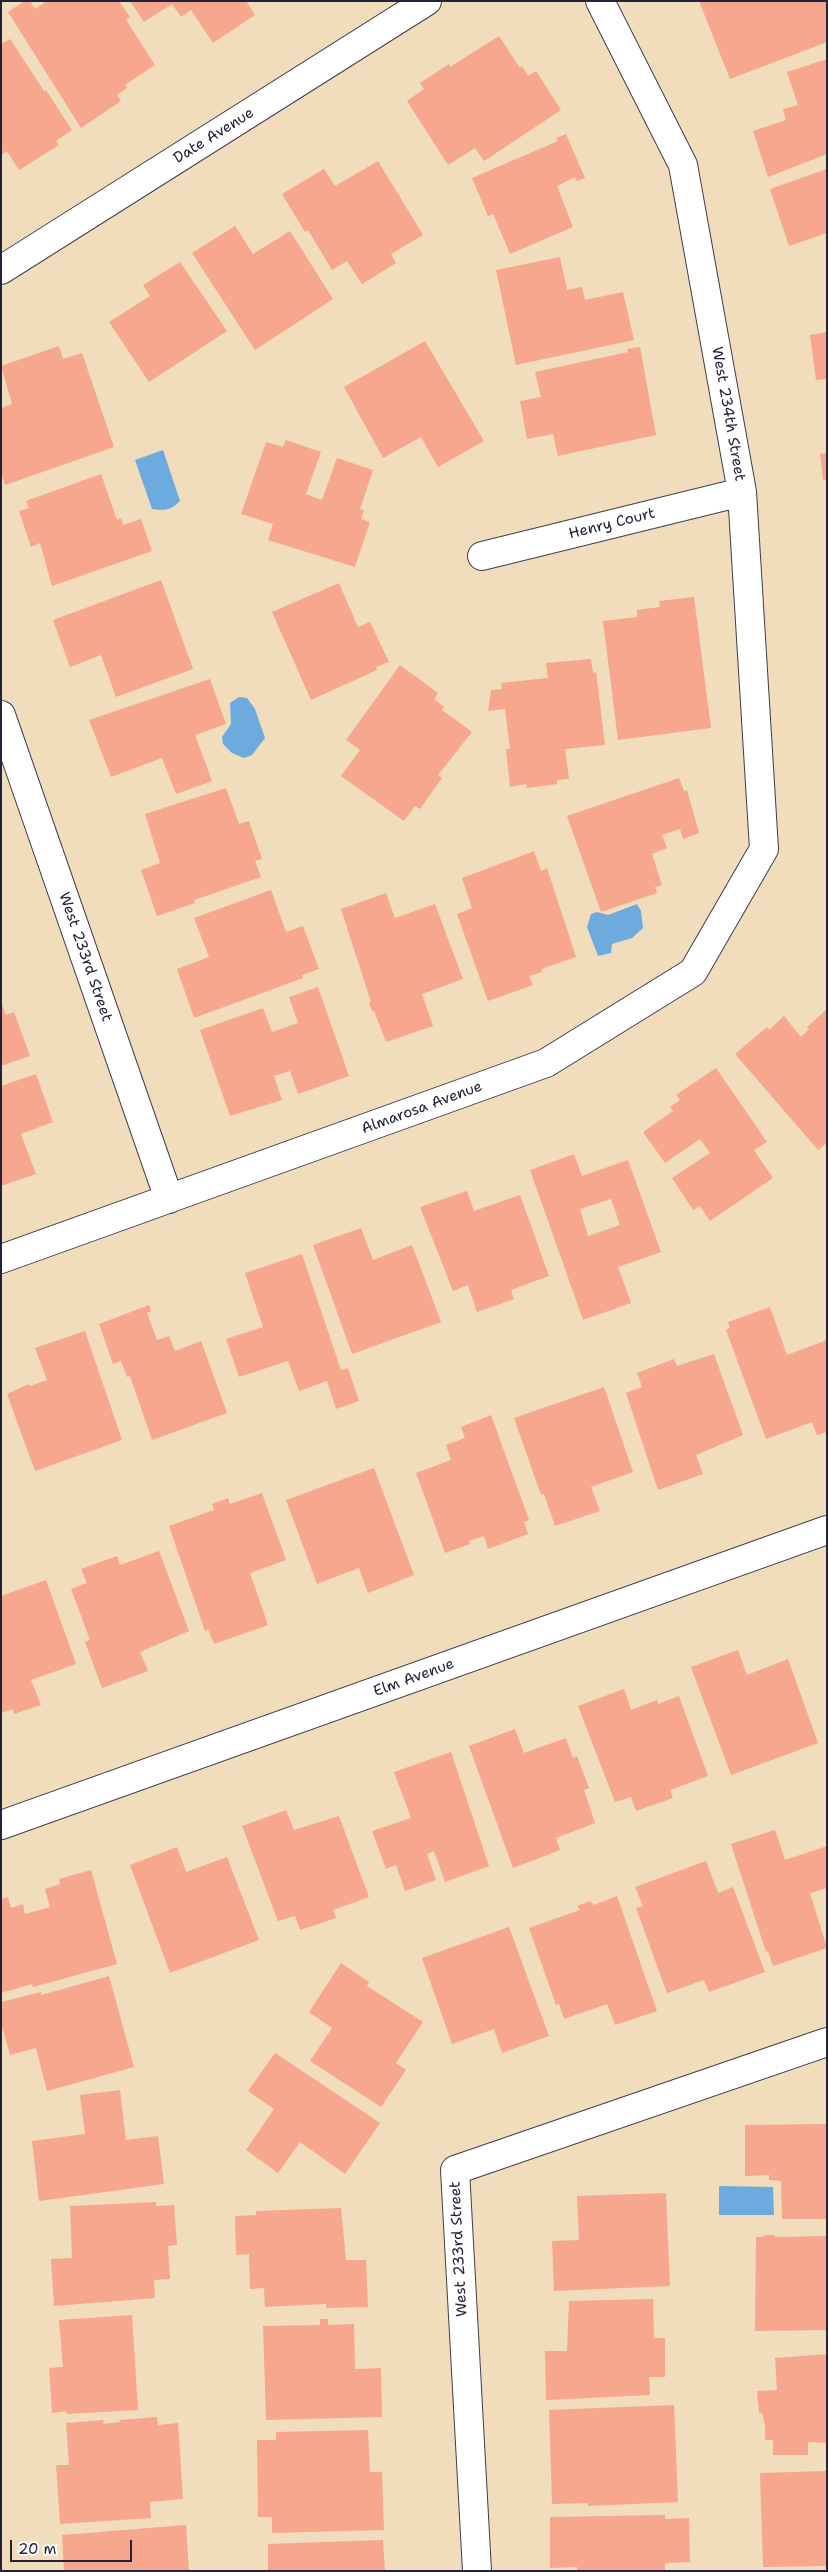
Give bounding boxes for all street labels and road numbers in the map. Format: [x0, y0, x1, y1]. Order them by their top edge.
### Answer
street label: Date Avenue [170, 104, 258, 168]
street label: West 234th Street [707, 346, 749, 482]
street label: Henry Court [567, 505, 657, 543]
street label: West 233rd Street [54, 890, 116, 1024]
street label: Almarosa Avenue [359, 1078, 485, 1138]
street label: Elm Avenue [371, 1655, 457, 1701]
street label: West 233rd Street [446, 2181, 472, 2317]

